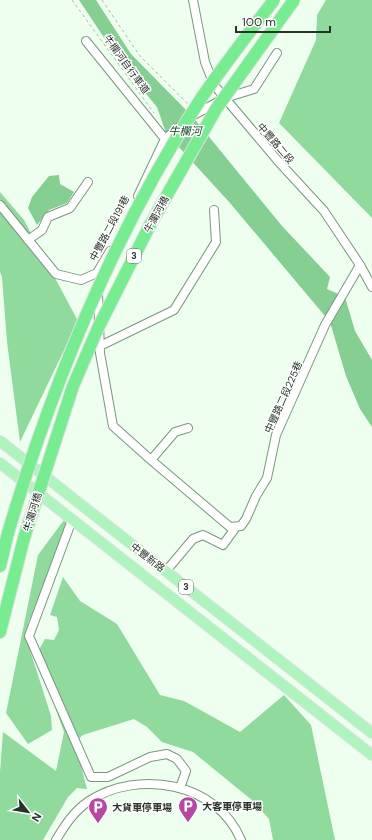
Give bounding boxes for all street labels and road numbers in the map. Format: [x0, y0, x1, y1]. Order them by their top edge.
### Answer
street label: 牛欄河自行車道 [101, 32, 152, 96]
street label: 中豐路二段 [254, 120, 297, 166]
street label: 中豐路二段191巷 [87, 193, 132, 263]
street label: 牛瀾河橋 [141, 194, 172, 235]
road number: 3 [127, 249, 141, 263]
street label: 中豐路二段225巷 [262, 359, 305, 435]
street label: 牛瀾河橋 [20, 491, 45, 533]
street label: 中豐新路 [128, 540, 167, 575]
road number: 3 [179, 580, 193, 594]

